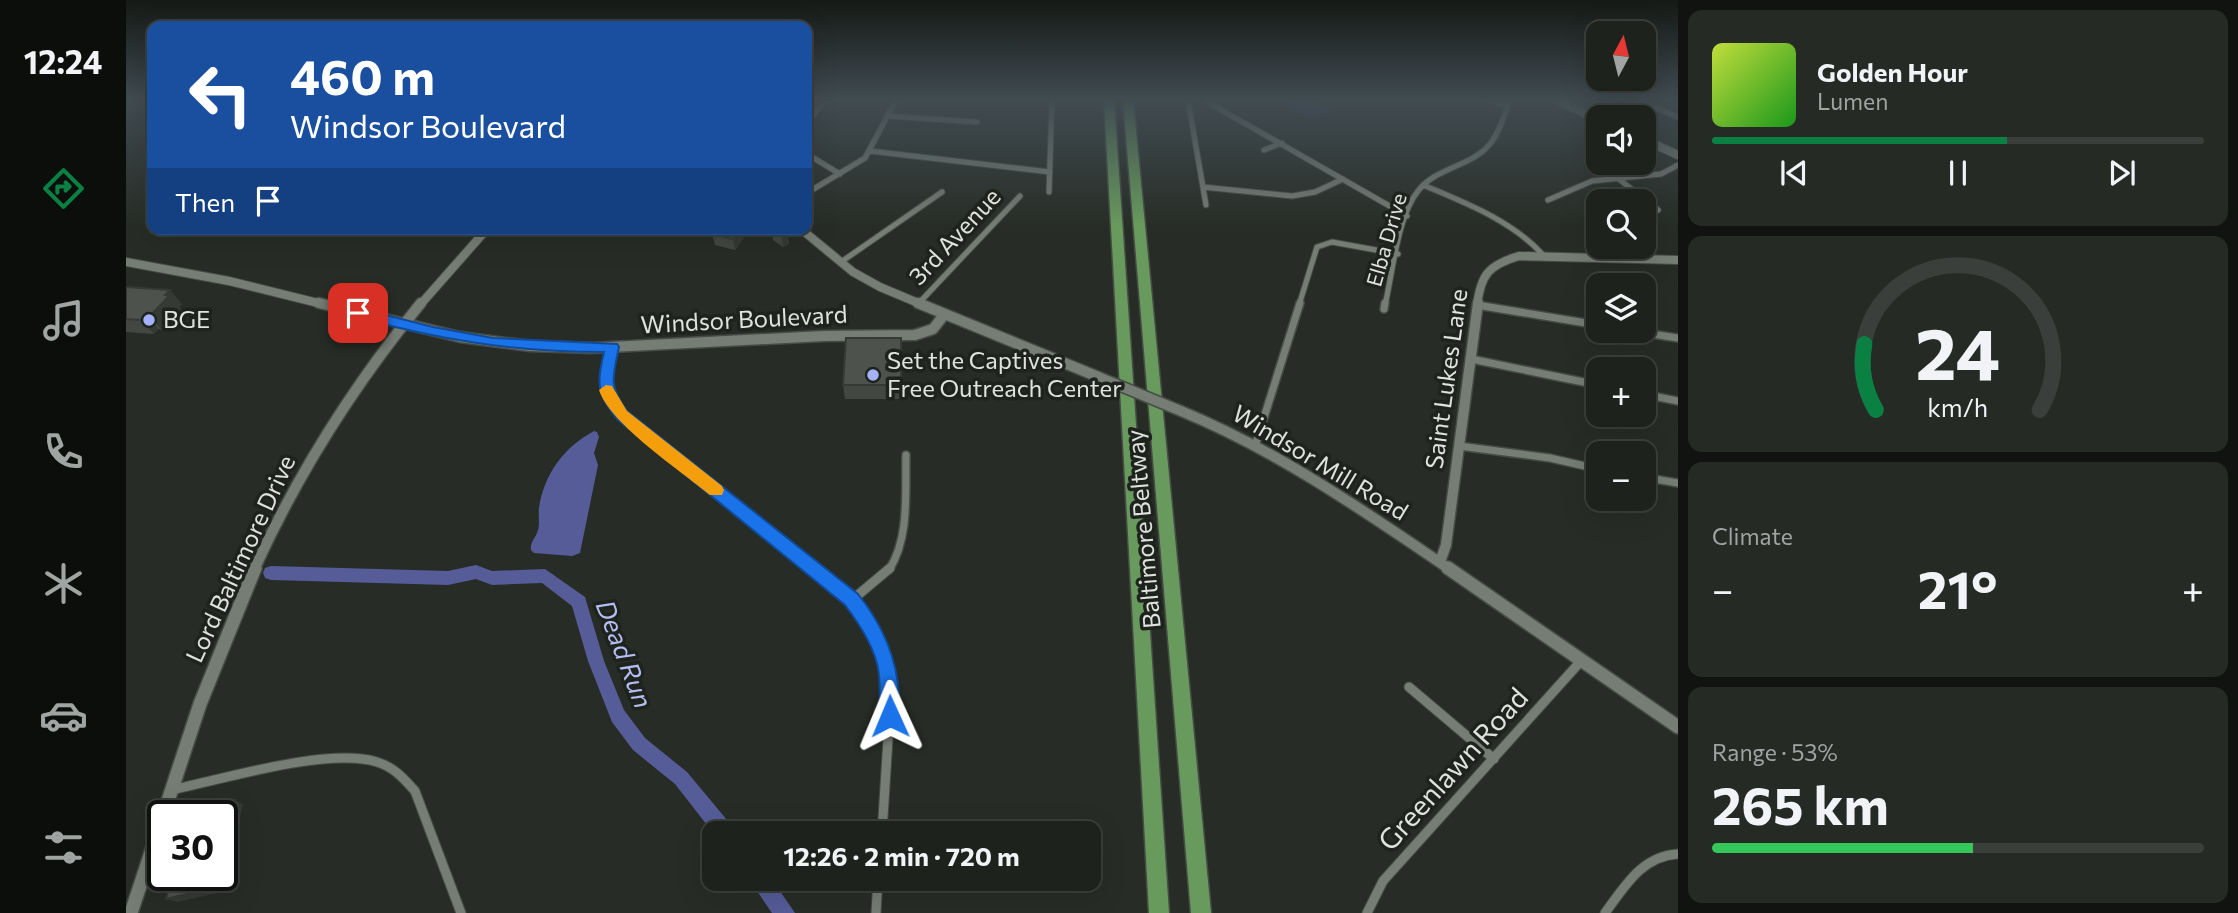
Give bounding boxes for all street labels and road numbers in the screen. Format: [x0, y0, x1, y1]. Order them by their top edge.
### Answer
street label: 3rd Avenue [902, 182, 1006, 290]
street label: Elba Drive [1360, 190, 1411, 289]
street label: Saint Lukes Lane [1419, 287, 1473, 471]
street label: Windsor Boulevard [640, 299, 848, 338]
street label: Windsor Mill Road [1228, 398, 1414, 526]
street label: Baltimore Beltway [1119, 428, 1166, 630]
street label: Lord Baltimore Drive [179, 450, 300, 667]
street label: Greenlawn Road [1370, 680, 1534, 857]

